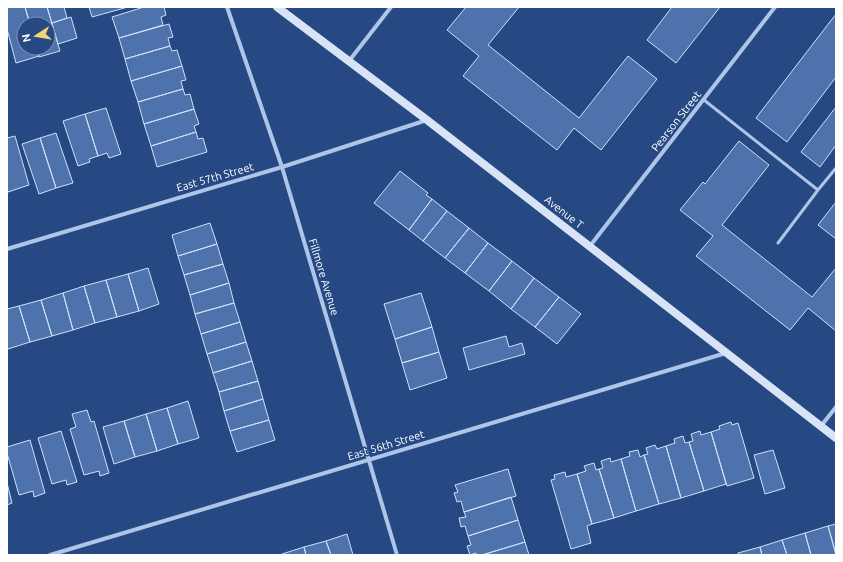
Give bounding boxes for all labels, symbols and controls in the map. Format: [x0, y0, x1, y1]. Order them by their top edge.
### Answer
north arrow [16, 16, 56, 56]
text: N [19, 33, 33, 43]
street label: Pearson Street [649, 88, 704, 153]
street label: East 57th Street [175, 160, 256, 194]
street label: Avenue T [542, 193, 586, 231]
street label: Fillmore Avenue [307, 237, 341, 317]
street label: East 56th Street [346, 427, 426, 462]

